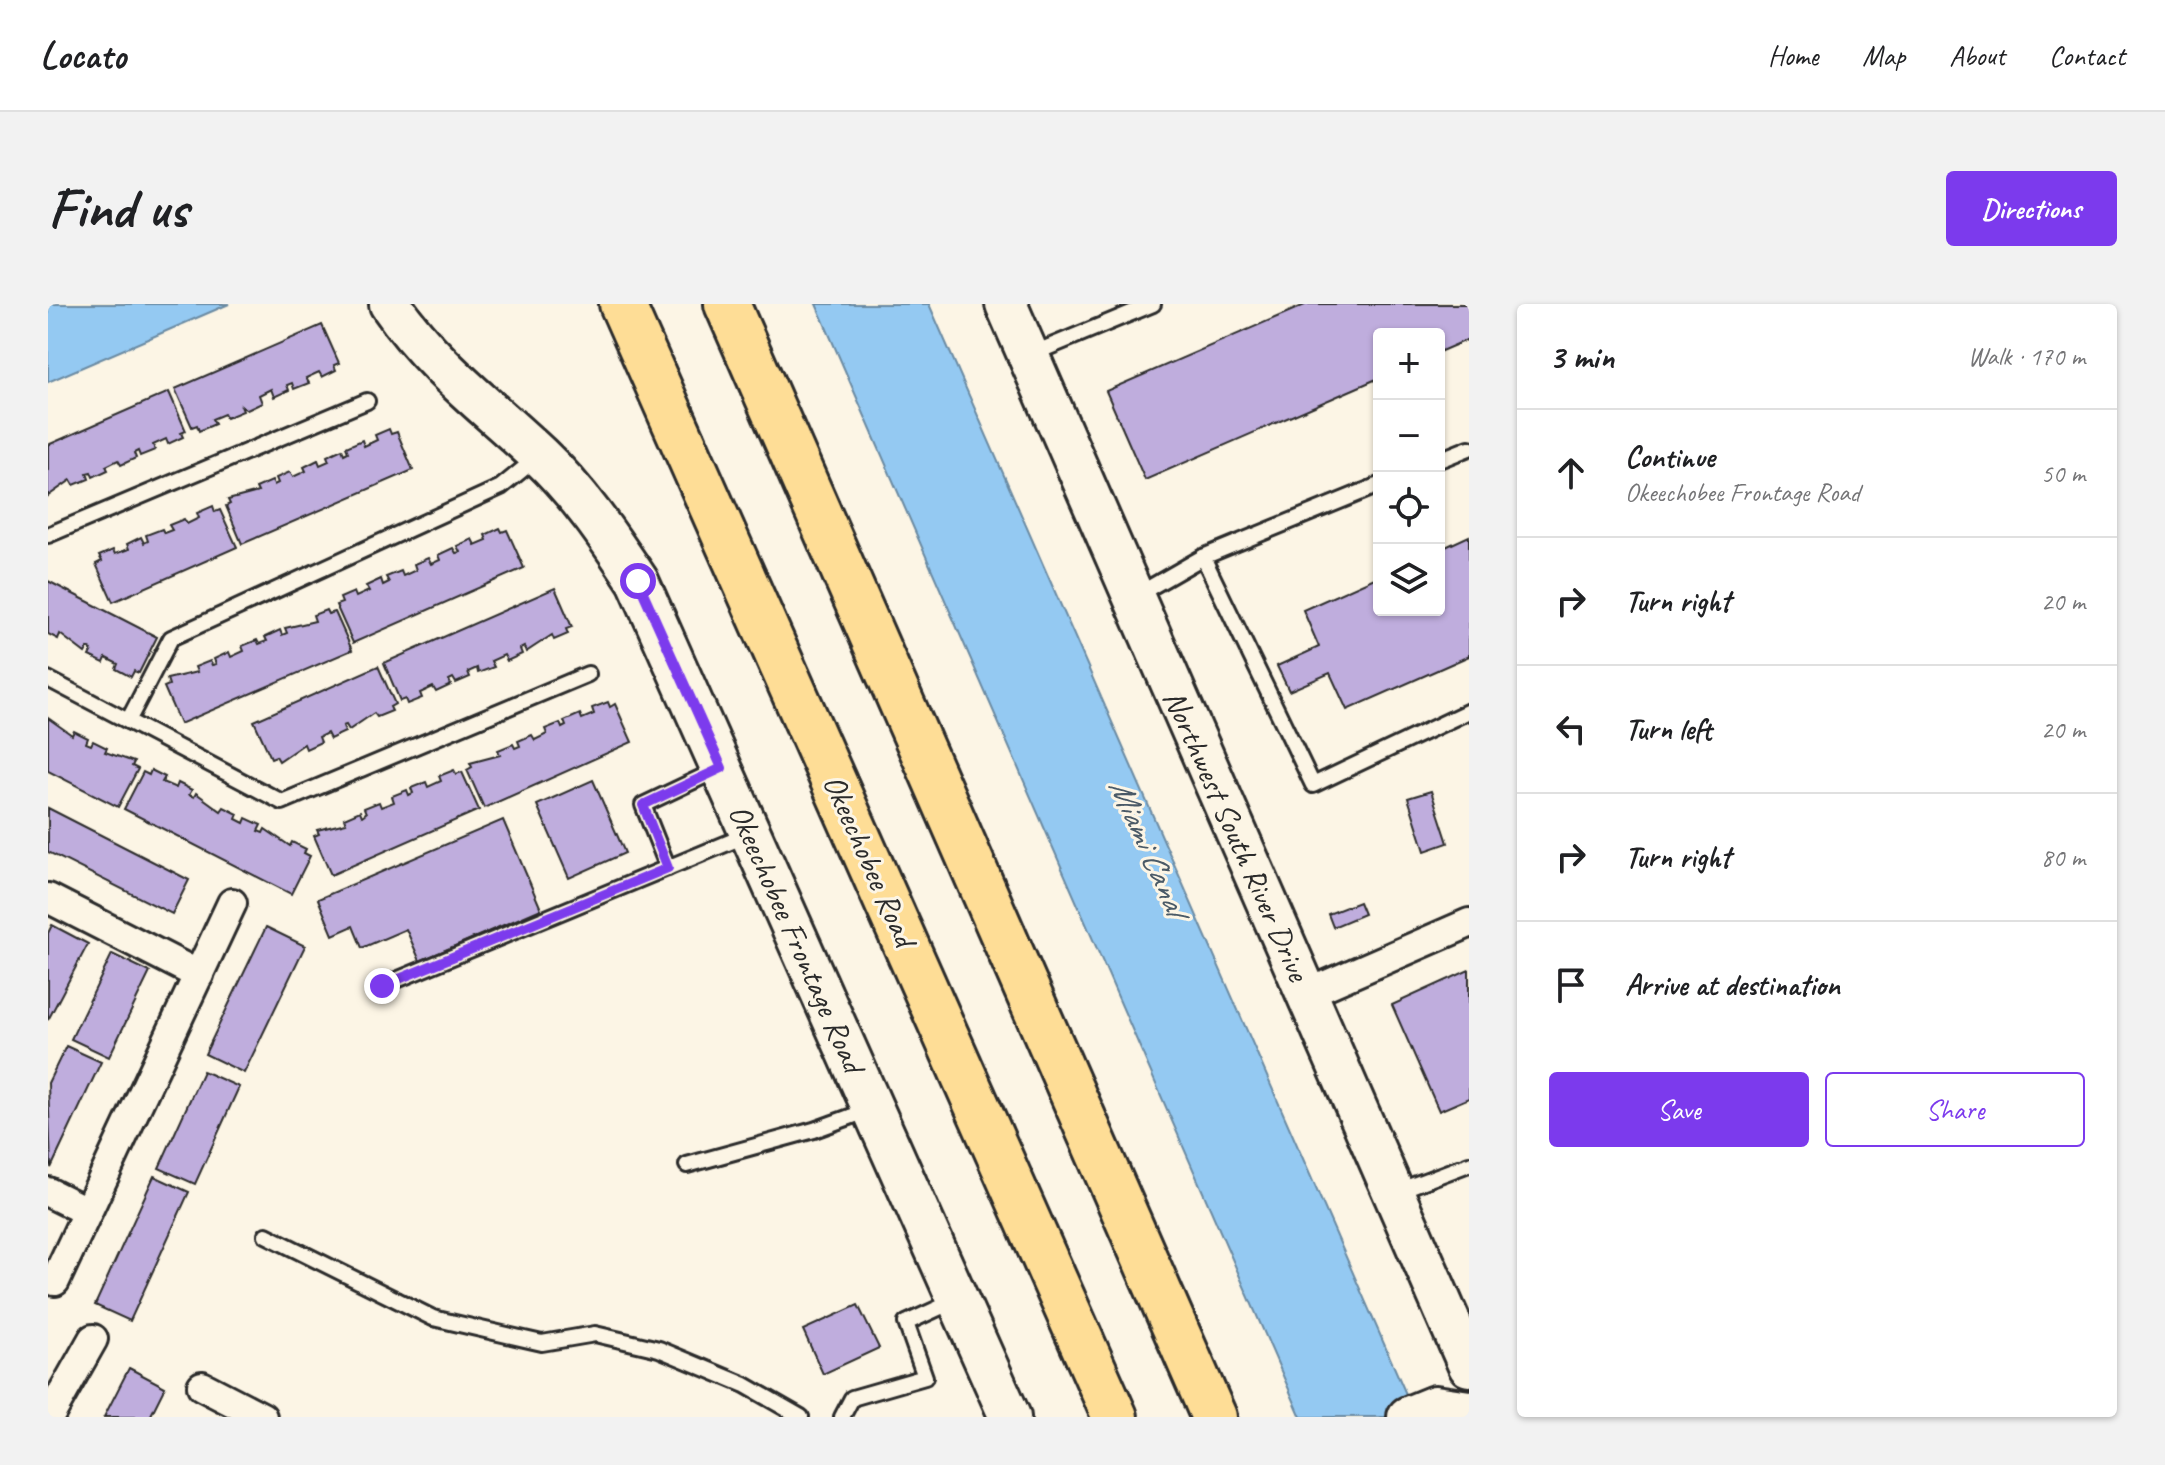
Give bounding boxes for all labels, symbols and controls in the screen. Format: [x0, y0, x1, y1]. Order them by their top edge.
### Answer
text: Locato [40, 32, 126, 79]
text: Home [1768, 38, 1818, 73]
text: Map [1862, 38, 1905, 73]
text: About [1949, 38, 2005, 73]
text: Contact [2049, 38, 2125, 73]
button: Directions [1946, 171, 2117, 246]
text: Find us [48, 173, 188, 244]
map controls [1373, 328, 1445, 616]
button: + [1373, 328, 1445, 400]
text: 3 min [1549, 335, 1614, 378]
text: Walk · 170 m [1968, 340, 2085, 373]
button: − [1373, 400, 1445, 472]
text: Continue [1625, 438, 1715, 476]
icon: ahead [1549, 451, 1593, 495]
text: 50 m [2041, 457, 2085, 490]
button: locate [1373, 472, 1445, 544]
text: Okeechobee Frontage Road [1625, 476, 1860, 509]
button: layers [1373, 544, 1445, 616]
route start [620, 563, 656, 599]
icon: right [1549, 579, 1593, 623]
text: Turn right [1625, 582, 1730, 620]
text: 20 m [2041, 585, 2085, 618]
street label: Northwest South River Drive [1154, 683, 1320, 989]
icon: left [1549, 707, 1593, 751]
text: Turn left [1625, 710, 1712, 748]
text: 20 m [2041, 713, 2085, 746]
street label: Okeechobee Road [814, 768, 927, 956]
water label: Miami Canal [1100, 772, 1202, 931]
street label: Okeechobee Frontage Road [719, 798, 876, 1083]
icon: right [1549, 835, 1593, 879]
text: Turn right [1625, 838, 1730, 876]
text: 80 m [2041, 841, 2085, 874]
icon: arrive [1549, 963, 1593, 1007]
text: Arrive at destination [1625, 966, 1840, 1004]
route end [364, 968, 400, 1004]
button: Save [1549, 1072, 1809, 1147]
button: Share [1825, 1072, 2085, 1147]

